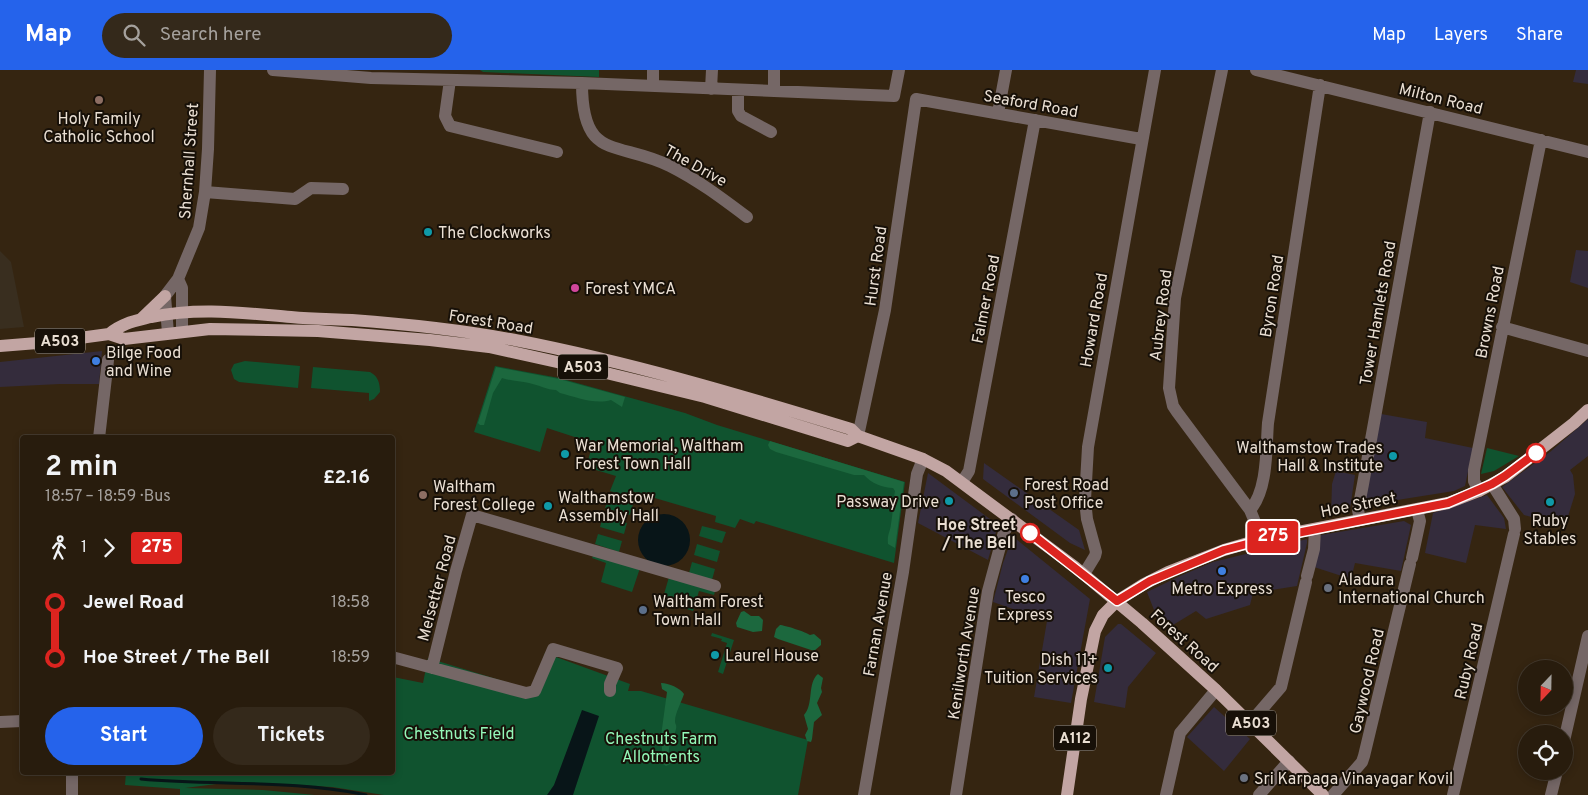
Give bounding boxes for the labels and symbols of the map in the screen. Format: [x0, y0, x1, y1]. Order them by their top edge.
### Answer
street label: Milton Road [1397, 80, 1484, 120]
street label: Seaford Road [982, 87, 1079, 123]
marker: Holy Family Catholic School [93, 94, 105, 106]
street label: Shernhall Street [176, 102, 204, 220]
place label: Holy Family Catholic School [43, 110, 155, 148]
street label: The Drive [660, 141, 730, 192]
place label: The Clockworks [438, 224, 551, 244]
street label: Hurst Road [861, 225, 892, 308]
marker: The Clockworks [422, 226, 434, 238]
street label: Tower Hamlets Road [1356, 240, 1402, 387]
street label: Falmer Road [969, 253, 1005, 345]
street label: Byron Road [1257, 254, 1289, 339]
street label: Browns Road [1472, 264, 1510, 360]
street label: Aubrey Road [1146, 268, 1178, 362]
street label: Howard Road [1077, 272, 1113, 369]
place label: Forest YMCA [585, 280, 676, 300]
marker: Forest YMCA [569, 282, 581, 294]
street label: Forest Road [447, 306, 534, 340]
road number: A503 [35, 328, 85, 354]
place label: Bilge Food and Wine [106, 344, 181, 382]
road number: A503 [558, 354, 608, 380]
marker: Bilge Food and Wine [90, 355, 102, 367]
place label: War Memorial, Waltham Forest Town Hall [575, 437, 743, 475]
place label: Walthamstow Trades Hall & Institute [1236, 439, 1383, 477]
unlabelled marker [1526, 443, 1546, 463]
marker: War Memorial, Waltham Forest Town Hall [559, 448, 571, 460]
marker: Walthamstow Trades Hall & Institute [1387, 450, 1399, 462]
place label: Forest Road Post Office [1024, 476, 1109, 514]
place label: Waltham Forest College [433, 478, 535, 516]
marker: Forest Road Post Office [1008, 487, 1020, 499]
marker: Waltham Forest College [417, 489, 429, 501]
place label: Walthamstow Assembly Hall [558, 489, 659, 527]
street label: Hoe Street [1319, 489, 1398, 523]
place label: Passway Drive [836, 493, 939, 513]
marker: Passway Drive [943, 495, 955, 507]
marker: Ruby Stables [1544, 496, 1556, 508]
marker: Walthamstow Assembly Hall [542, 500, 554, 512]
place label: Ruby Stables [1524, 512, 1576, 550]
place label: Hoe Street / The Bell [937, 516, 1016, 554]
line badge: 275 [1244, 521, 1302, 553]
marker: Hoe Street / The Bell [1020, 523, 1040, 543]
street label: Melsetter Road [414, 533, 462, 644]
marker: Metro Express [1216, 565, 1228, 577]
street label: Farnan Avenue [860, 571, 898, 678]
place label: Aladura International Church [1338, 571, 1485, 609]
marker: Tesco Express [1019, 573, 1031, 585]
place label: Metro Express [1171, 580, 1273, 600]
marker: Aladura International Church [1322, 582, 1334, 594]
street label: Kenilworth Avenue [945, 586, 985, 721]
place label: Tesco Express [997, 588, 1053, 626]
place label: Waltham Forest Town Hall [653, 593, 764, 631]
marker: Waltham Forest Town Hall [637, 604, 649, 616]
street label: Forest Road [1145, 606, 1222, 677]
street label: Ruby Road [1451, 621, 1488, 702]
street label: Gaywood Road [1346, 627, 1390, 736]
place label: Laurel House [725, 647, 819, 667]
marker: Laurel House [709, 649, 721, 661]
place label: Dish 11+ Tuition Services [984, 651, 1098, 689]
north arrow [1518, 660, 1572, 715]
marker: Dish 11+ Tuition Services [1102, 662, 1114, 674]
road number: A503 [1226, 710, 1276, 736]
park label: Chestnuts Field [404, 725, 514, 745]
road number: A112 [1054, 726, 1096, 750]
park label: Chestnuts Farm Allotments [605, 730, 717, 768]
place label: Sri Karpaga Vinayagar Kovil [1254, 770, 1453, 790]
marker: Sri Karpaga Vinayagar Kovil [1238, 772, 1250, 784]

